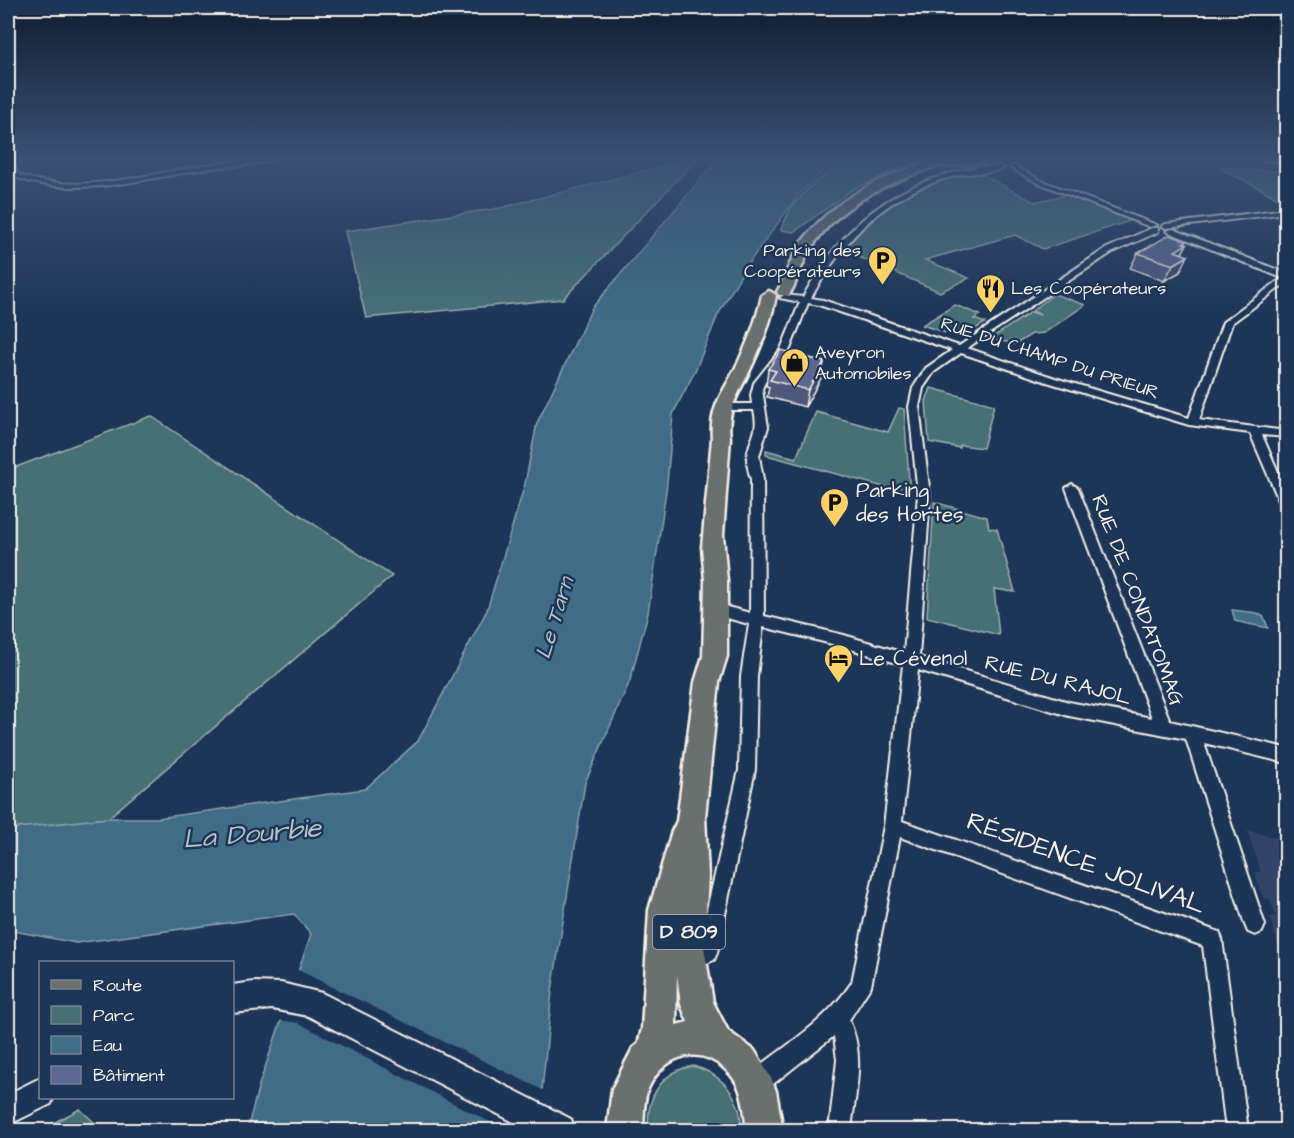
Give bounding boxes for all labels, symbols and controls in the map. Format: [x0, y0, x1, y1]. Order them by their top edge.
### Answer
place label: Parking des Coopérateurs [744, 238, 861, 284]
parking icon: Parking des Coopérateurs [866, 244, 898, 286]
restaurant icon: Les Coopérateurs [974, 272, 1006, 314]
place label: Les Coopérateurs [1011, 276, 1166, 301]
street label: RUE DU CHAMP DU PRIEUR [938, 311, 1162, 405]
place label: Aveyron Automobiles [815, 340, 912, 386]
shop icon: Aveyron Automobiles [778, 346, 810, 388]
place label: Parking des Hortes [856, 476, 964, 529]
parking icon: Parking des Hortes [819, 486, 851, 528]
street label: RUE DE CONDATOMAG [1084, 490, 1192, 710]
water label: Le Tarn [528, 571, 583, 663]
hotel icon: Le Cévenol [822, 642, 854, 684]
place label: Le Cévenol [859, 644, 967, 673]
street label: RUE DU RAJOL [982, 648, 1135, 712]
street label: RÉSIDENCE JOLIVAL [962, 803, 1210, 923]
water label: La Dourbie [181, 809, 324, 859]
road number: D 809 [653, 915, 725, 949]
legend [39, 961, 234, 1099]
text: Route [93, 973, 142, 998]
text: Parc [93, 1003, 135, 1028]
text: Eau [93, 1033, 122, 1058]
text: Bâtiment [93, 1063, 166, 1088]

